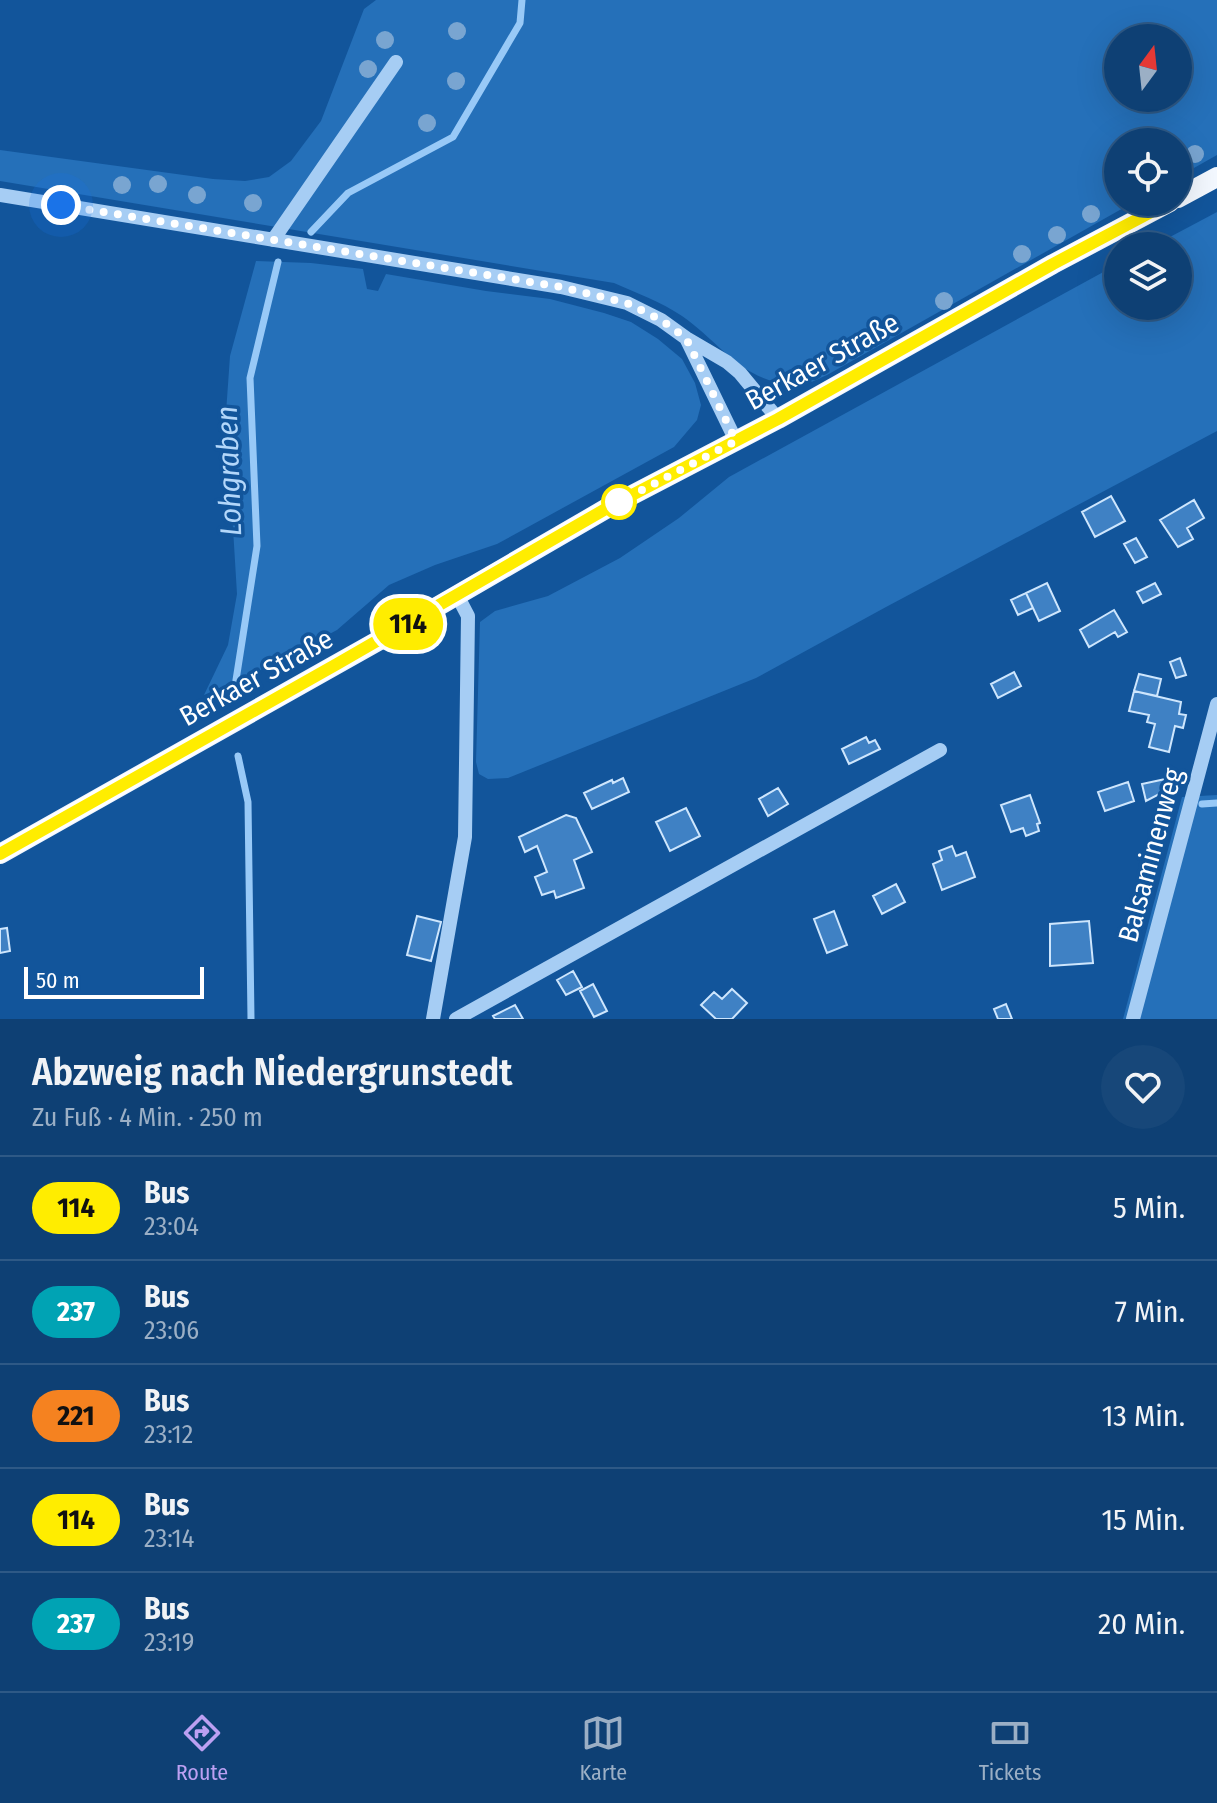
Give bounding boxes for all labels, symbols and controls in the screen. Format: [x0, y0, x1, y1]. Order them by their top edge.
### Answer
north arrow [1104, 24, 1192, 112]
map controls [1104, 24, 1192, 320]
button: locate [1104, 128, 1192, 216]
your location [41, 185, 81, 225]
button: layers [1104, 232, 1192, 320]
street label: Berkaer Straße [740, 306, 905, 417]
water label: Lohgraben [209, 405, 249, 537]
unlabelled marker [602, 485, 636, 519]
line badge: 114 [362, 598, 454, 650]
text: 114 [389, 607, 427, 640]
street label: Berkaer Straße [174, 622, 339, 733]
street label: Balsaminenweg [1111, 764, 1190, 946]
scale bar [24, 963, 204, 999]
text: 50 m [36, 967, 80, 994]
button: heart [1101, 1045, 1185, 1129]
text: Abzweig nach Niedergrunstedt [32, 1049, 513, 1095]
text: Zu Fuß · 4 Min. · 250 m [32, 1102, 263, 1133]
text: Bus [144, 1175, 189, 1211]
text: 5 Min. [1113, 1190, 1185, 1226]
text: 114 [57, 1191, 95, 1224]
text: 23:04 [144, 1211, 199, 1242]
text: Bus [144, 1279, 189, 1315]
text: 7 Min. [1115, 1294, 1185, 1330]
text: 237 [57, 1295, 95, 1328]
text: 23:06 [144, 1315, 199, 1346]
text: Bus [144, 1383, 189, 1419]
text: 13 Min. [1102, 1398, 1185, 1434]
text: 221 [57, 1399, 95, 1432]
text: 23:12 [144, 1419, 193, 1450]
text: Bus [144, 1487, 189, 1523]
text: 15 Min. [1101, 1502, 1185, 1538]
text: 114 [57, 1503, 95, 1536]
text: 23:14 [144, 1523, 194, 1554]
text: Bus [144, 1591, 189, 1627]
text: 20 Min. [1098, 1606, 1185, 1642]
text: 237 [57, 1607, 95, 1640]
text: 23:19 [144, 1627, 194, 1658]
tab: Route [176, 1711, 228, 1786]
tab: Karte [580, 1711, 627, 1786]
tab: Tickets [979, 1711, 1041, 1786]

